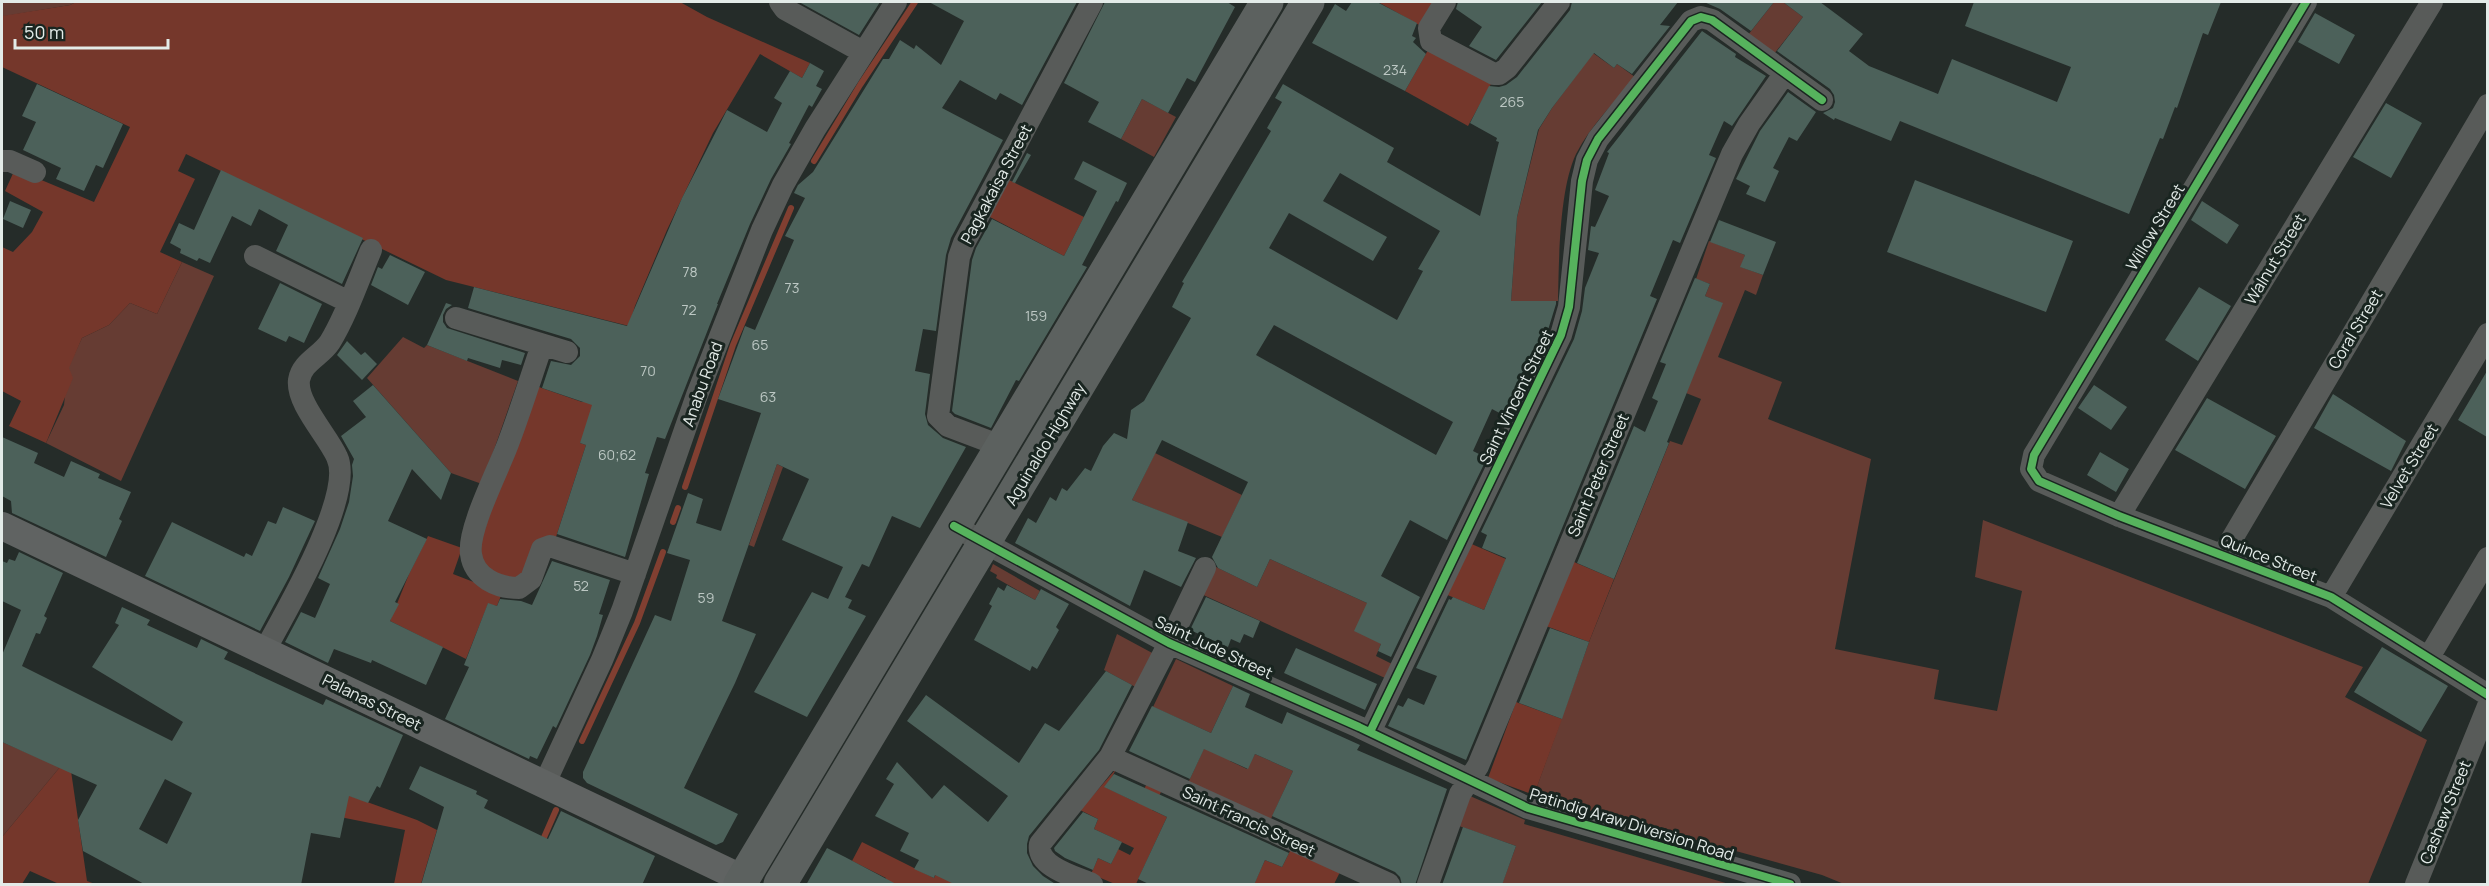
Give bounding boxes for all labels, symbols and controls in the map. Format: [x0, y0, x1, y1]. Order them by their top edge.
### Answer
scale bar [15, 12, 168, 50]
text: 50 m [24, 20, 64, 44]
house number: 234 [1383, 60, 1407, 79]
house number: 265 [1500, 92, 1524, 111]
street label: Pagkakaisa Street [955, 120, 1037, 248]
street label: Willow Street [2120, 180, 2190, 274]
street label: Walnut Street [2239, 209, 2311, 309]
house number: 78 [682, 262, 698, 281]
house number: 73 [785, 278, 799, 297]
street label: Coral Street [2323, 285, 2387, 373]
house number: 72 [681, 300, 697, 319]
house number: 159 [1025, 306, 1047, 325]
street label: Saint Vincent Street [1474, 326, 1558, 468]
house number: 65 [752, 335, 768, 354]
street label: Anabu Road [677, 339, 727, 429]
house number: 70 [640, 361, 656, 380]
street label: Aguinaldo Highway [1000, 378, 1091, 509]
house number: 63 [760, 387, 776, 406]
street label: Saint Peter Street [1562, 410, 1634, 540]
street label: Velvet Street [2375, 419, 2443, 513]
house number: 60;62 [598, 445, 636, 464]
street label: Quince Street [2217, 529, 2321, 587]
house number: 52 [573, 576, 589, 595]
house number: 59 [698, 588, 714, 607]
street label: Saint Jude Street [1152, 610, 1276, 684]
street label: Palanas Street [319, 668, 425, 736]
street label: Cashew Street [2414, 757, 2476, 867]
street label: Saint Francis Street [1179, 781, 1319, 861]
street label: Patindig Araw Diversion Road [1527, 782, 1737, 866]

